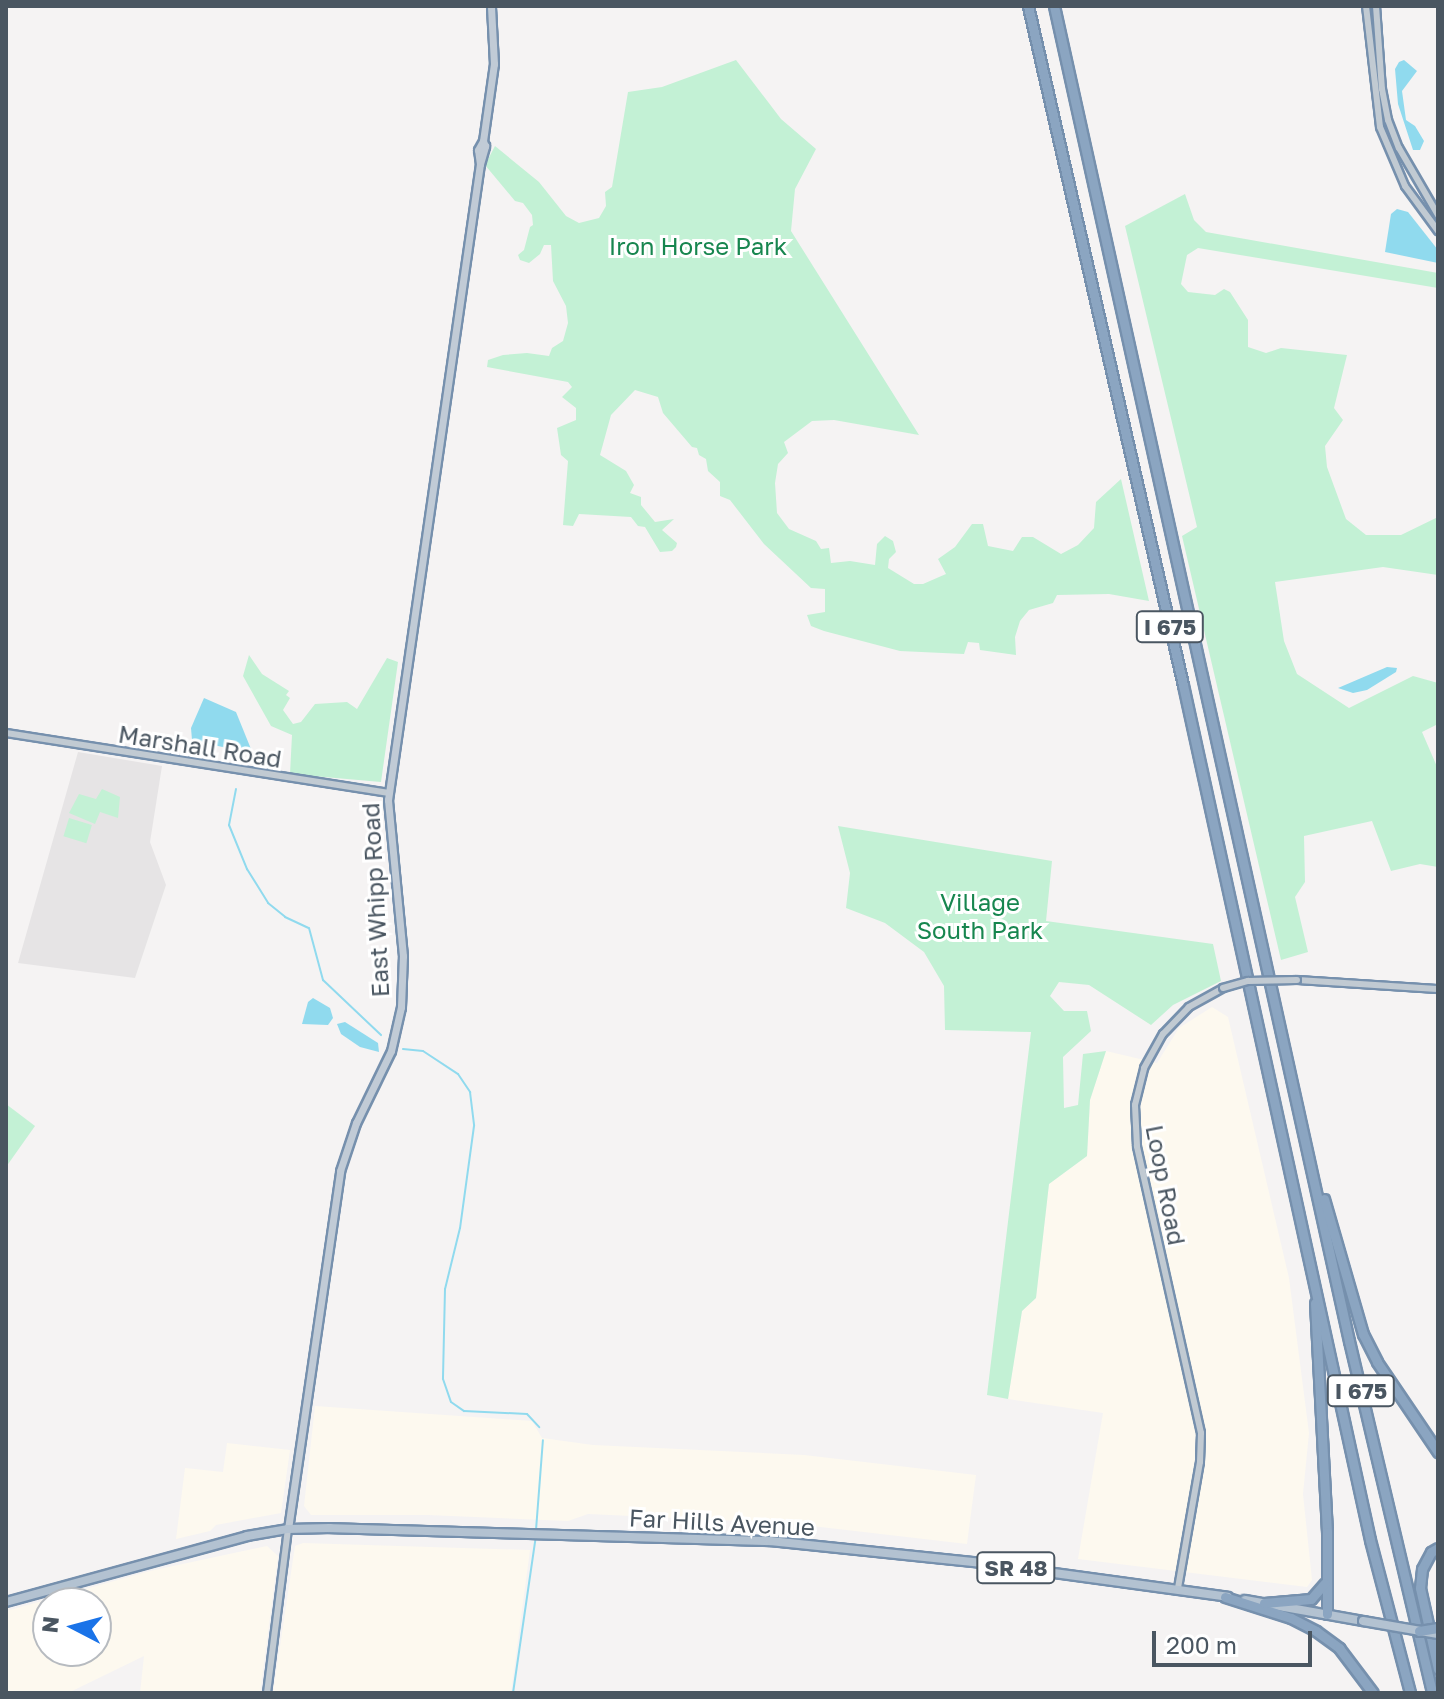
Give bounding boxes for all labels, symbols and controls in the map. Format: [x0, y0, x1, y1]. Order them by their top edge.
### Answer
park label: Iron Horse Park [609, 232, 787, 260]
road number: I 675 [1134, 609, 1206, 645]
street label: Marshall Road [116, 719, 284, 773]
street label: East Whipp Road [356, 802, 394, 998]
park label: Village South Park [917, 888, 1043, 944]
street label: Loop Road [1140, 1122, 1192, 1248]
road number: I 675 [1325, 1373, 1397, 1409]
street label: Far Hills Avenue [628, 1503, 816, 1541]
road number: SR 48 [976, 1550, 1056, 1586]
north arrow [32, 1587, 112, 1667]
text: N [35, 1615, 64, 1634]
scale bar [1156, 1615, 1316, 1665]
text: 200 m [1166, 1630, 1237, 1659]

